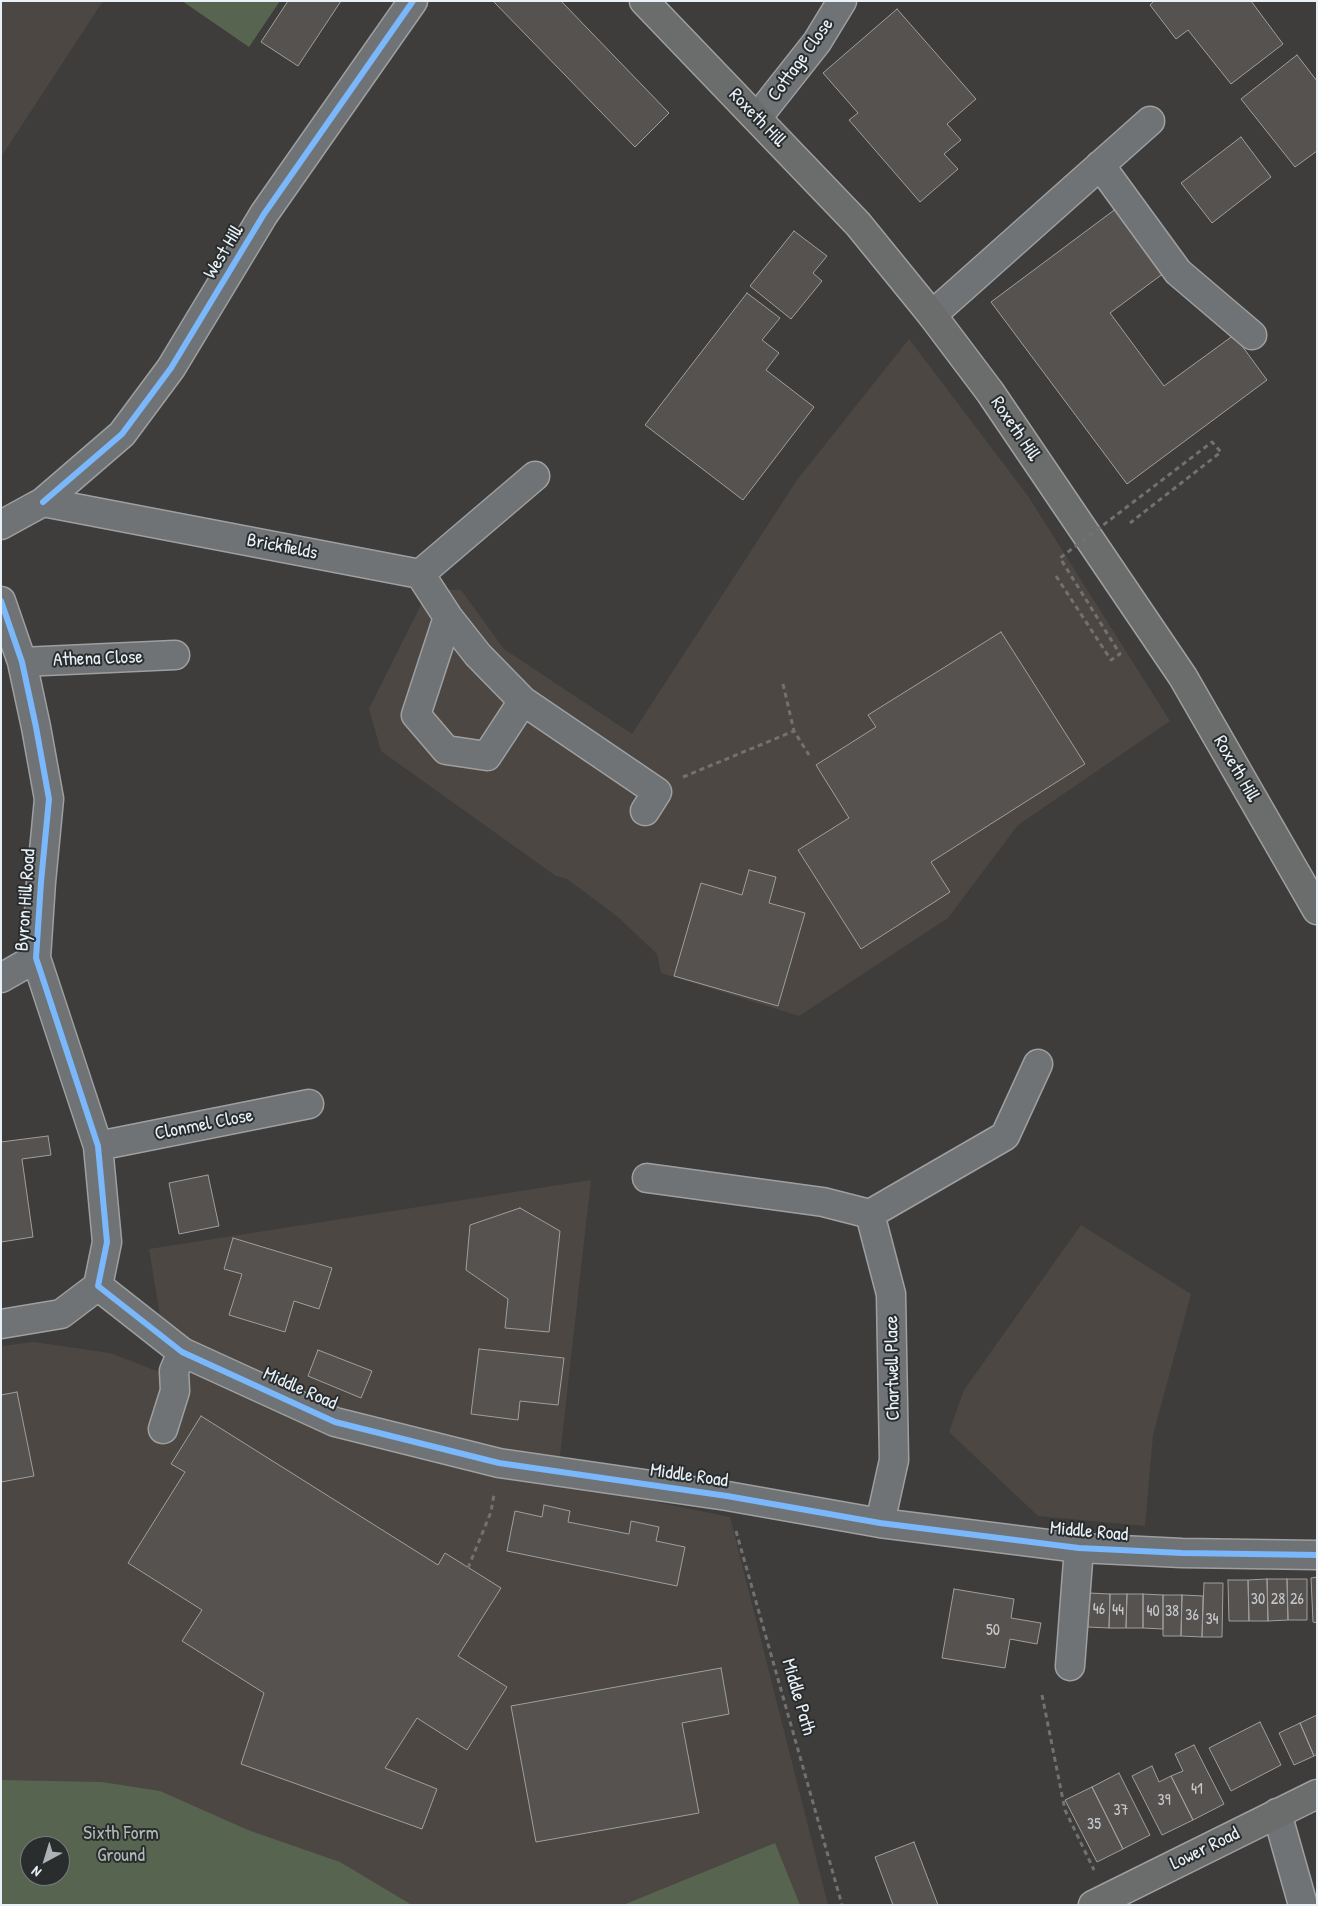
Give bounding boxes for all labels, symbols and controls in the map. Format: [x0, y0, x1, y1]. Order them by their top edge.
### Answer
street label: Cottage Close [763, 14, 839, 106]
street label: Roxeth Hill [724, 84, 790, 152]
street label: West Hill [199, 221, 249, 283]
street label: Roxeth Hill [985, 393, 1045, 465]
street label: Brickfields [245, 529, 319, 565]
street label: Athena Close [53, 646, 143, 672]
street label: Roxeth Hill [1208, 732, 1264, 806]
street label: Byron Hill Road [11, 848, 41, 952]
street label: Clonmel Close [153, 1104, 255, 1146]
street label: Chartwell Place [881, 1315, 905, 1421]
street label: Middle Road [260, 1363, 340, 1415]
street label: Middle Road [649, 1459, 729, 1493]
street label: Middle Road [1049, 1517, 1129, 1547]
house number: 30 [1251, 1590, 1265, 1610]
house number: 28 [1271, 1590, 1285, 1610]
house number: 26 [1290, 1590, 1304, 1610]
house number: 46 [1093, 1600, 1105, 1620]
house number: 44 [1112, 1601, 1124, 1621]
house number: 40 [1146, 1602, 1160, 1622]
house number: 38 [1165, 1602, 1179, 1622]
house number: 36 [1185, 1606, 1199, 1626]
house number: 34 [1205, 1610, 1219, 1630]
house number: 50 [986, 1621, 1000, 1641]
street label: Middle Path [776, 1656, 820, 1738]
house number: 41 [1191, 1780, 1203, 1800]
house number: 39 [1157, 1791, 1171, 1811]
house number: 37 [1113, 1801, 1129, 1821]
house number: 35 [1087, 1815, 1101, 1835]
park label: Sixth Form Ground [83, 1823, 159, 1867]
street label: Lower Road [1167, 1823, 1243, 1875]
north arrow [20, 1836, 70, 1886]
text: N [27, 1863, 45, 1882]

